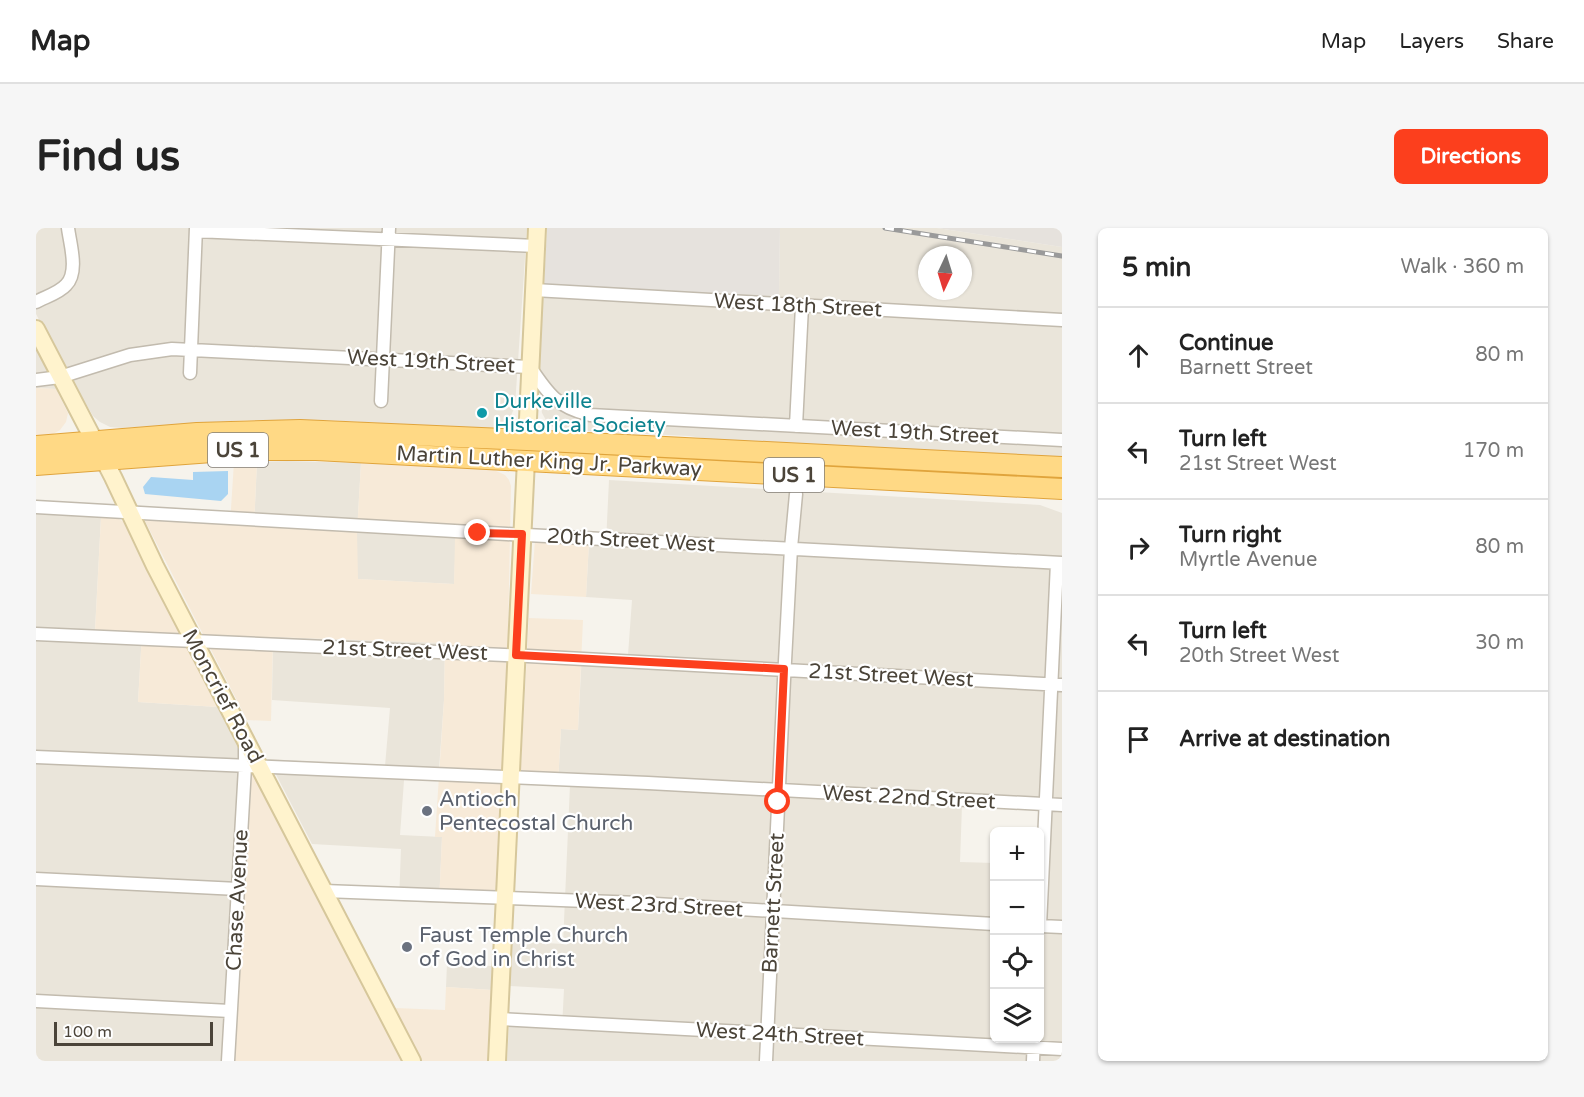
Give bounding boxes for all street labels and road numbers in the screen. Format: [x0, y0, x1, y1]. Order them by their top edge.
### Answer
street label: West 18th Street [713, 289, 883, 322]
street label: West 19th Street [346, 345, 516, 378]
street label: West 19th Street [830, 416, 1000, 449]
road number: US 1 [208, 433, 268, 467]
street label: Martin Luther King Jr. Parkway [396, 441, 702, 482]
road number: US 1 [764, 458, 824, 492]
street label: 20th Street West [546, 524, 716, 557]
street label: Moncrief Road [177, 625, 268, 768]
street label: 21st Street West [322, 635, 488, 666]
street label: 21st Street West [808, 659, 974, 692]
street label: West 22nd Street [822, 780, 996, 815]
street label: Chase Avenue [221, 828, 254, 971]
street label: Barnett Street [757, 832, 790, 974]
street label: West 23rd Street [574, 889, 744, 922]
street label: West 24th Street [695, 1018, 865, 1051]

